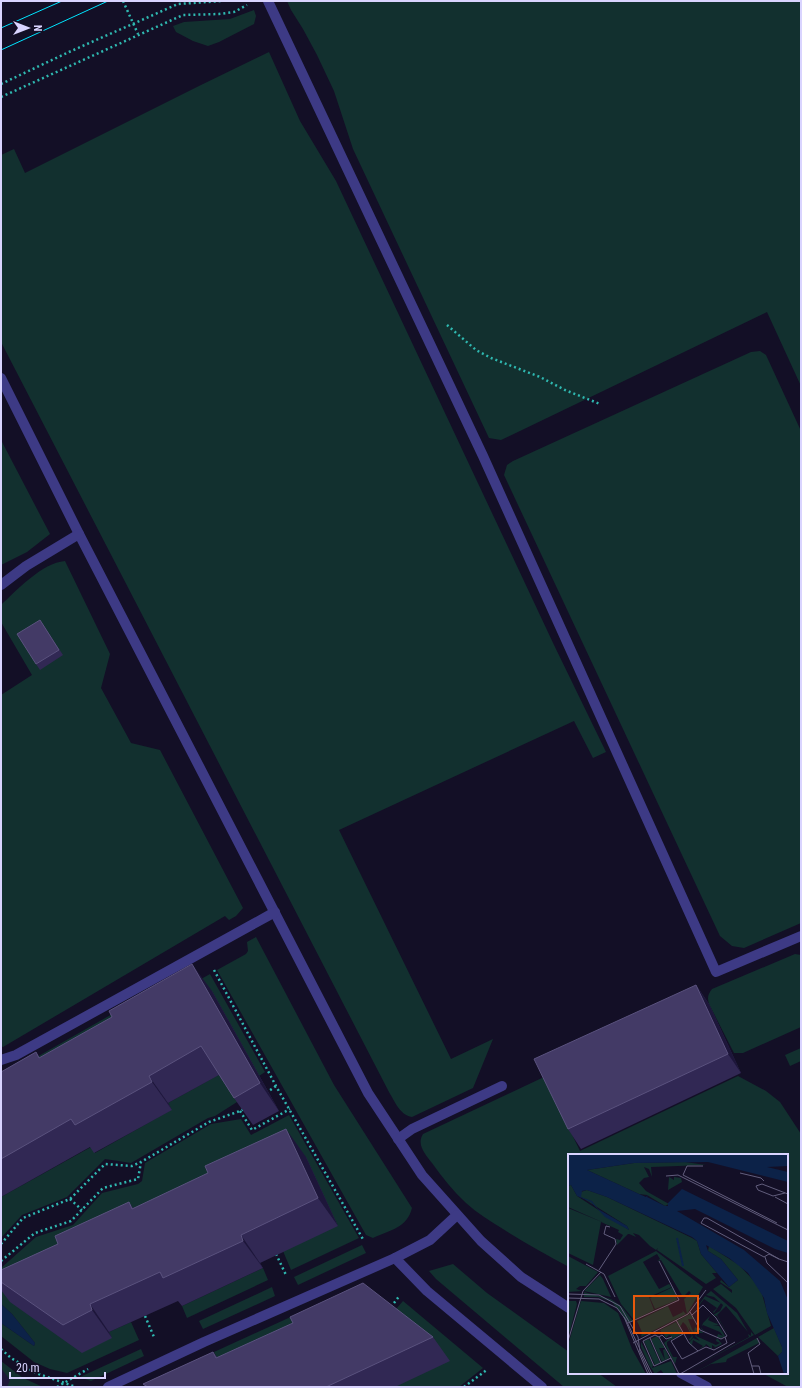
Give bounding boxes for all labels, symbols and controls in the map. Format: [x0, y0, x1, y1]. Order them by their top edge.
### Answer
north arrow [8, 8, 48, 48]
text: N [31, 25, 44, 32]
inset map [568, 1154, 788, 1374]
scale bar [10, 1354, 105, 1380]
text: 20 m [16, 1361, 40, 1375]

